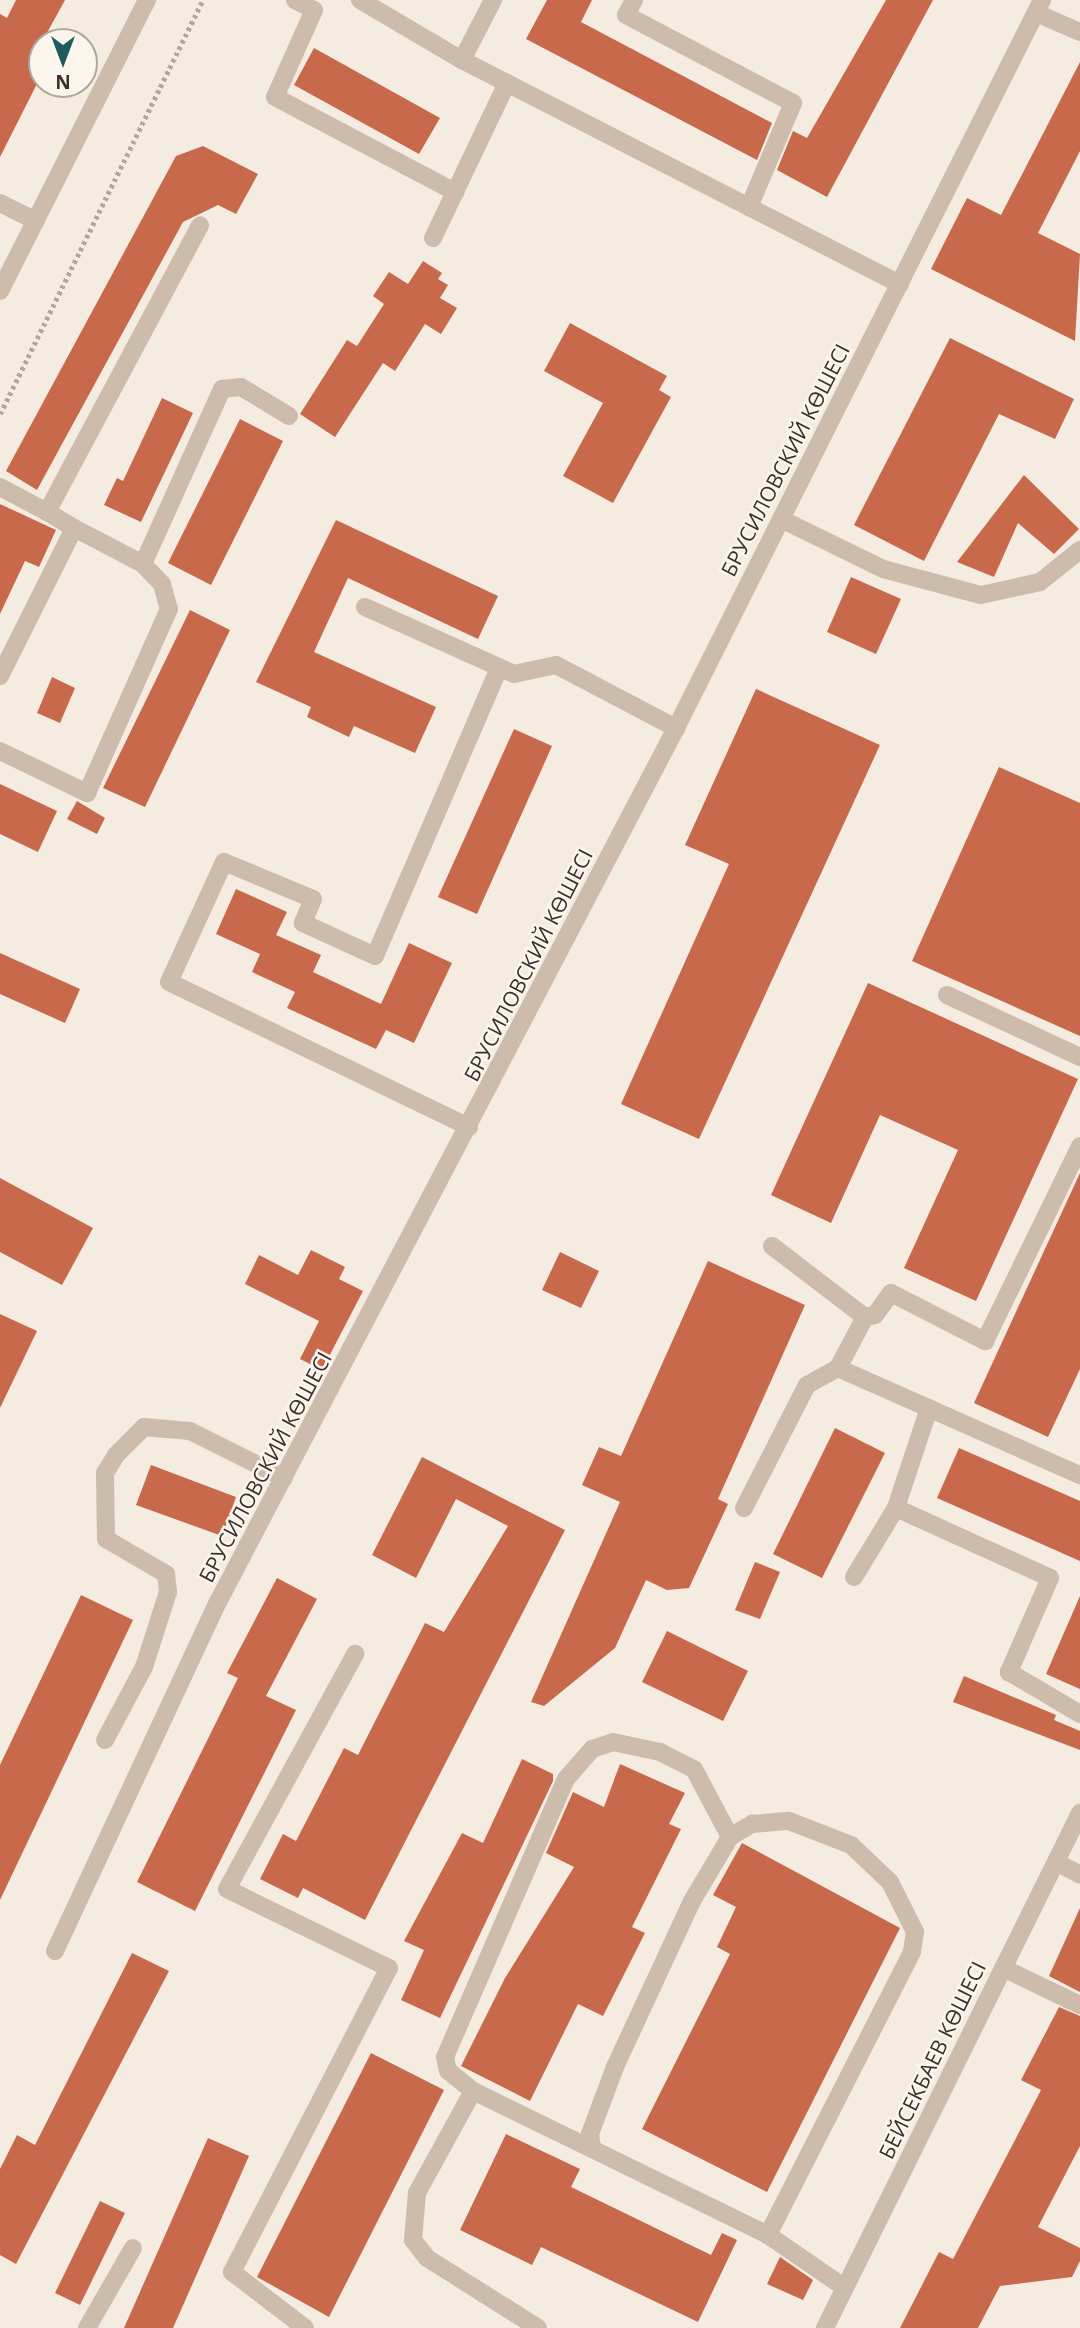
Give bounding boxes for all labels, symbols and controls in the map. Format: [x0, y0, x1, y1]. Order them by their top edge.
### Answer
north arrow [28, 28, 98, 98]
text: N [55, 69, 71, 95]
street label: БРУСИЛОВСКИЙ КӨШЕСІ [715, 340, 855, 580]
street label: БРУСИЛОВСКИЙ КӨШЕСІ [458, 845, 598, 1085]
street label: БРУСИЛОВСКИЙ КӨШЕСІ [193, 1347, 337, 1587]
street label: БЕЙСЕКБАЕВ КӨШЕСІ [873, 1957, 991, 2163]

